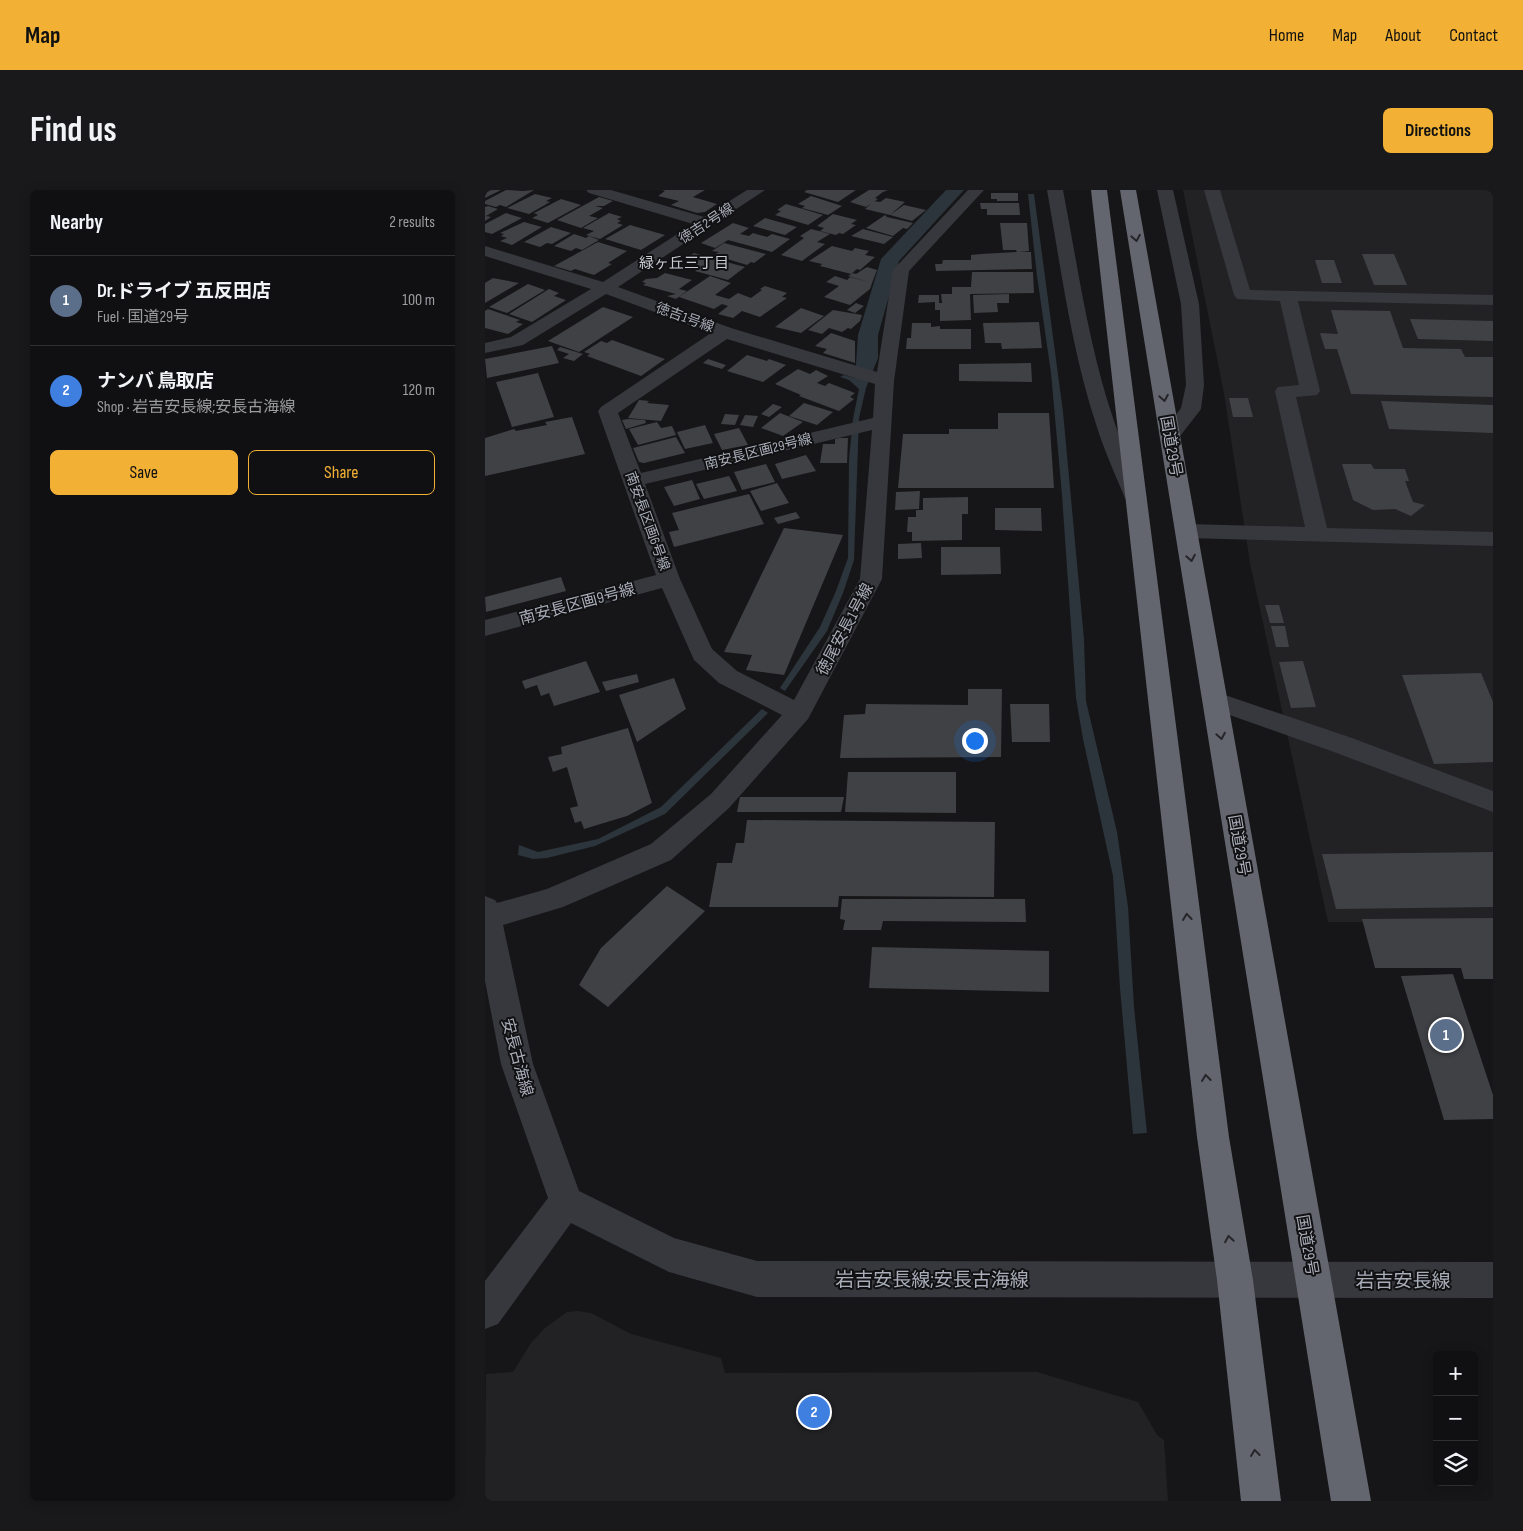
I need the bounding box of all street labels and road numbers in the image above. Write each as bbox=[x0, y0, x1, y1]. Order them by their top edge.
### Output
street label: 徳吉2号線 bbox=[676, 199, 737, 247]
street label: 徳吉1号線 bbox=[653, 299, 716, 336]
street label: 国道29号 bbox=[1156, 414, 1185, 478]
street label: 南安長区画29号線 bbox=[703, 430, 814, 473]
street label: 南安長区画6号線 bbox=[622, 469, 673, 573]
street label: 南安長区画9号線 bbox=[517, 580, 637, 629]
street label: 徳尾安長1号線 bbox=[813, 580, 878, 679]
street label: 国道29号 bbox=[1224, 813, 1253, 877]
street label: 安長古海線 bbox=[497, 1016, 536, 1098]
street label: 国道29号 bbox=[1292, 1213, 1321, 1277]
street label: 岩吉安長線;安長古海線 bbox=[835, 1269, 1029, 1292]
street label: 岩吉安長線 bbox=[1355, 1270, 1451, 1293]

